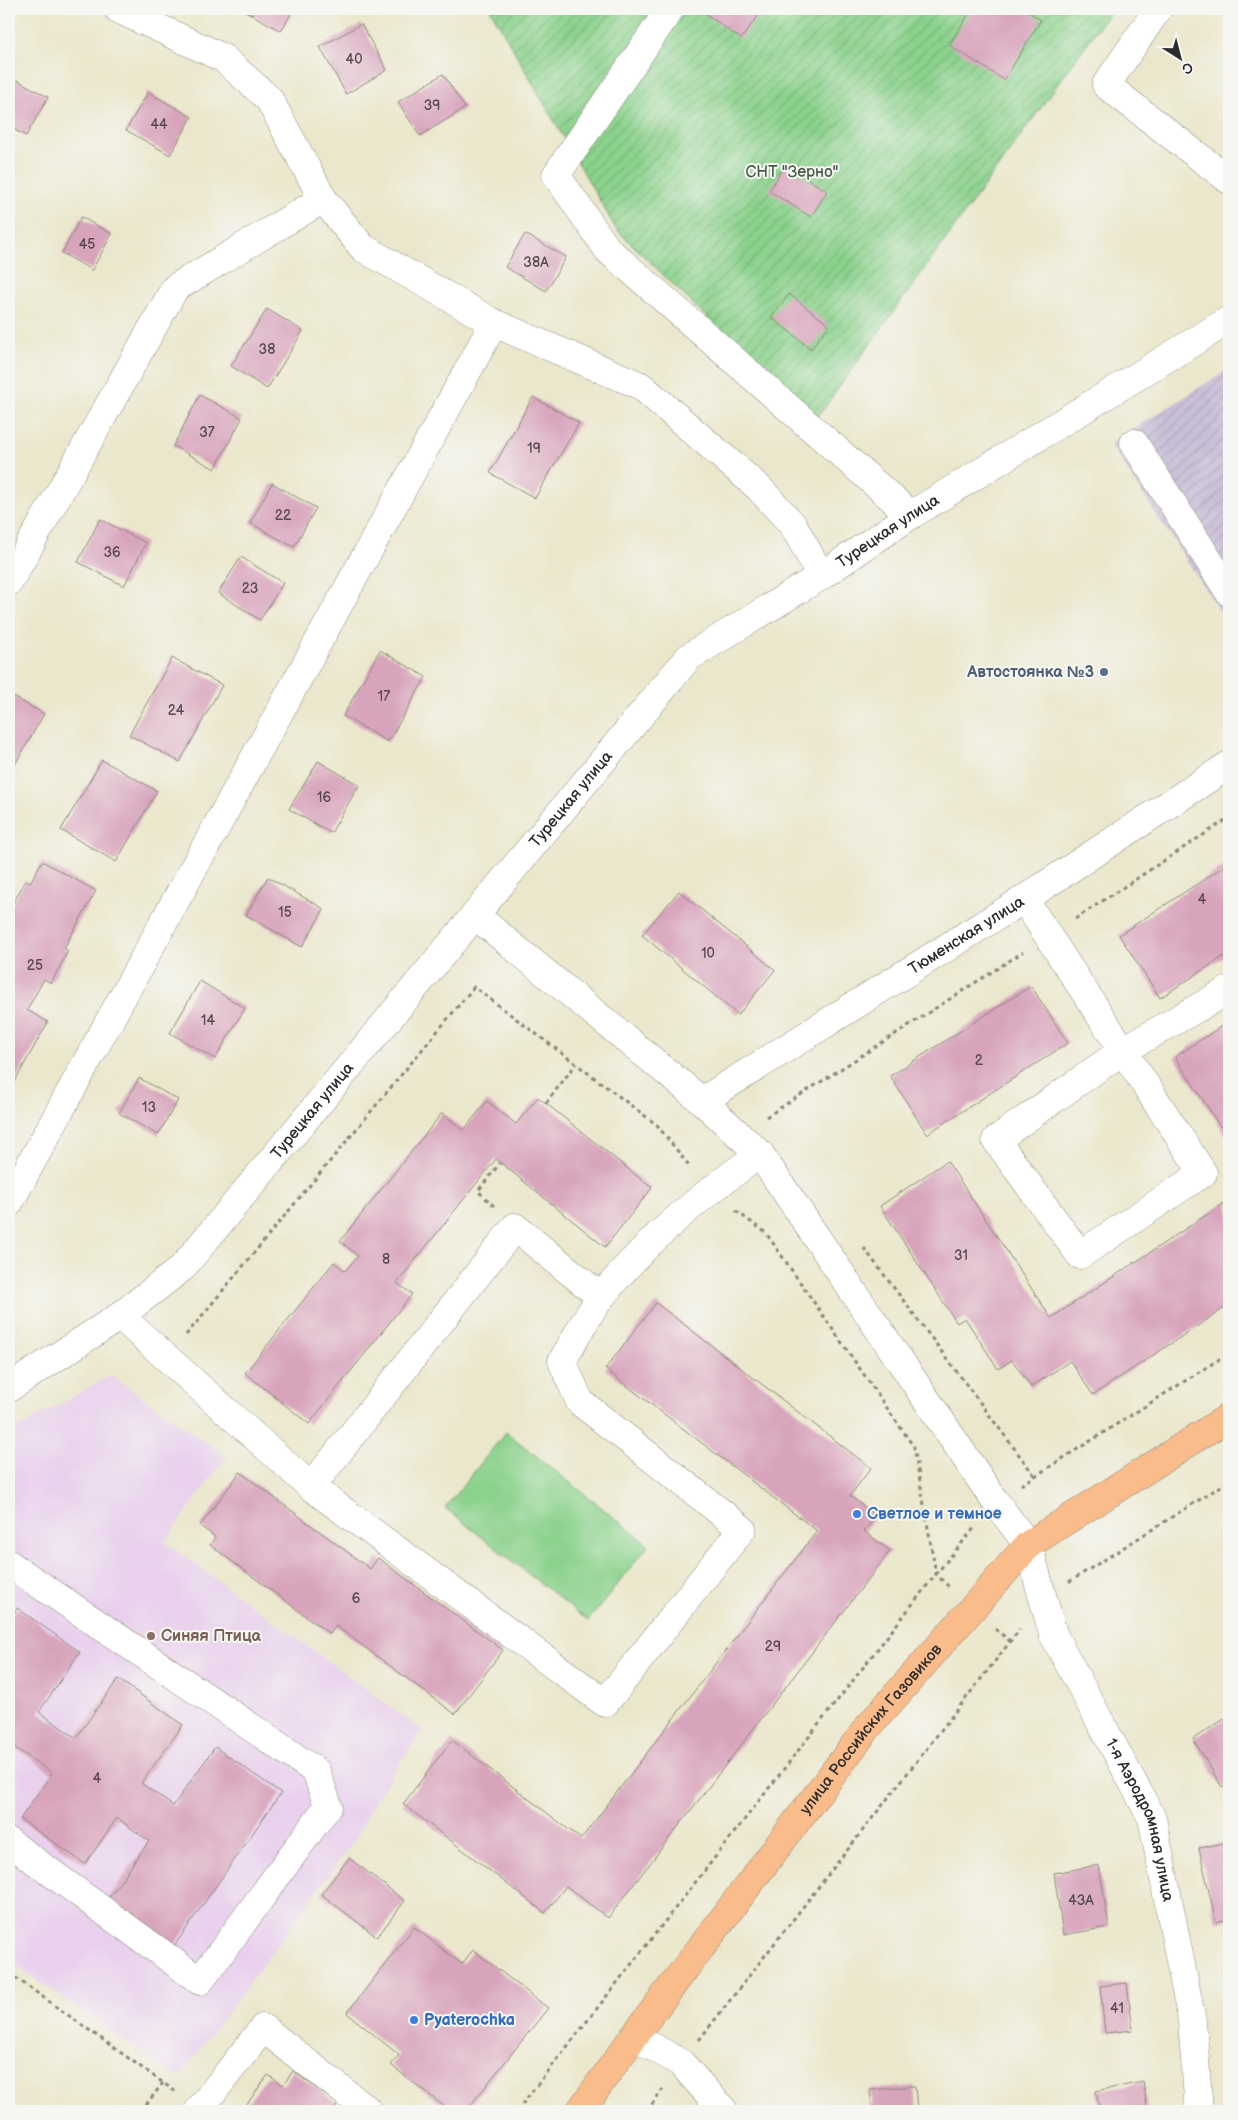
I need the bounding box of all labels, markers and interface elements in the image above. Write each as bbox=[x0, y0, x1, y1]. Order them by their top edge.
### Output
north arrow bbox=[1156, 32, 1206, 82]
house number: 40 bbox=[346, 51, 362, 68]
text: С bbox=[1178, 58, 1196, 78]
house number: 39 bbox=[424, 97, 440, 114]
house number: 44 bbox=[150, 116, 168, 133]
park label: СНТ "Зерно" bbox=[746, 163, 839, 182]
house number: 45 bbox=[79, 236, 95, 253]
house number: 38А bbox=[523, 254, 549, 271]
house number: 38 bbox=[259, 341, 275, 358]
house number: 37 bbox=[199, 424, 215, 441]
house number: 19 bbox=[527, 440, 541, 457]
street label: Турецкая улица bbox=[833, 490, 943, 572]
house number: 22 bbox=[275, 507, 292, 524]
house number: 36 bbox=[103, 544, 121, 561]
house number: 23 bbox=[242, 580, 258, 597]
place label: Автостоянка №3 bbox=[966, 663, 1094, 682]
marker: Автостоянка №3 bbox=[1098, 666, 1110, 678]
house number: 17 bbox=[378, 688, 390, 705]
house number: 24 bbox=[168, 702, 185, 719]
street label: Турецкая улица bbox=[526, 747, 617, 851]
house number: 16 bbox=[317, 789, 331, 806]
house number: 4 bbox=[1198, 891, 1207, 908]
street label: Тюменская улица bbox=[905, 892, 1028, 979]
house number: 15 bbox=[278, 904, 292, 921]
house number: 10 bbox=[701, 945, 715, 962]
house number: 25 bbox=[27, 957, 43, 974]
house number: 14 bbox=[201, 1012, 215, 1029]
house number: 2 bbox=[975, 1052, 984, 1069]
street label: Турецкая улица bbox=[267, 1058, 358, 1163]
house number: 13 bbox=[142, 1099, 156, 1116]
house number: 31 bbox=[954, 1247, 968, 1264]
house number: 8 bbox=[382, 1251, 390, 1268]
place label: Светлое и темное bbox=[867, 1505, 1002, 1524]
marker: Светлое и темное bbox=[851, 1508, 863, 1520]
house number: 6 bbox=[352, 1590, 361, 1607]
place label: Синяя Птица bbox=[161, 1627, 262, 1646]
marker: Синяя Птица bbox=[145, 1630, 157, 1642]
house number: 29 bbox=[765, 1638, 781, 1655]
street label: улица Российских Газовиков bbox=[796, 1640, 946, 1818]
street label: 1-я Аэродромная улица bbox=[1101, 1735, 1178, 1904]
house number: 4 bbox=[93, 1770, 102, 1787]
house number: 43А bbox=[1068, 1892, 1094, 1909]
house number: 41 bbox=[1110, 2000, 1124, 2017]
place label: Pyaterochka bbox=[424, 2011, 515, 2030]
marker: Pyaterochka bbox=[408, 2014, 420, 2026]

